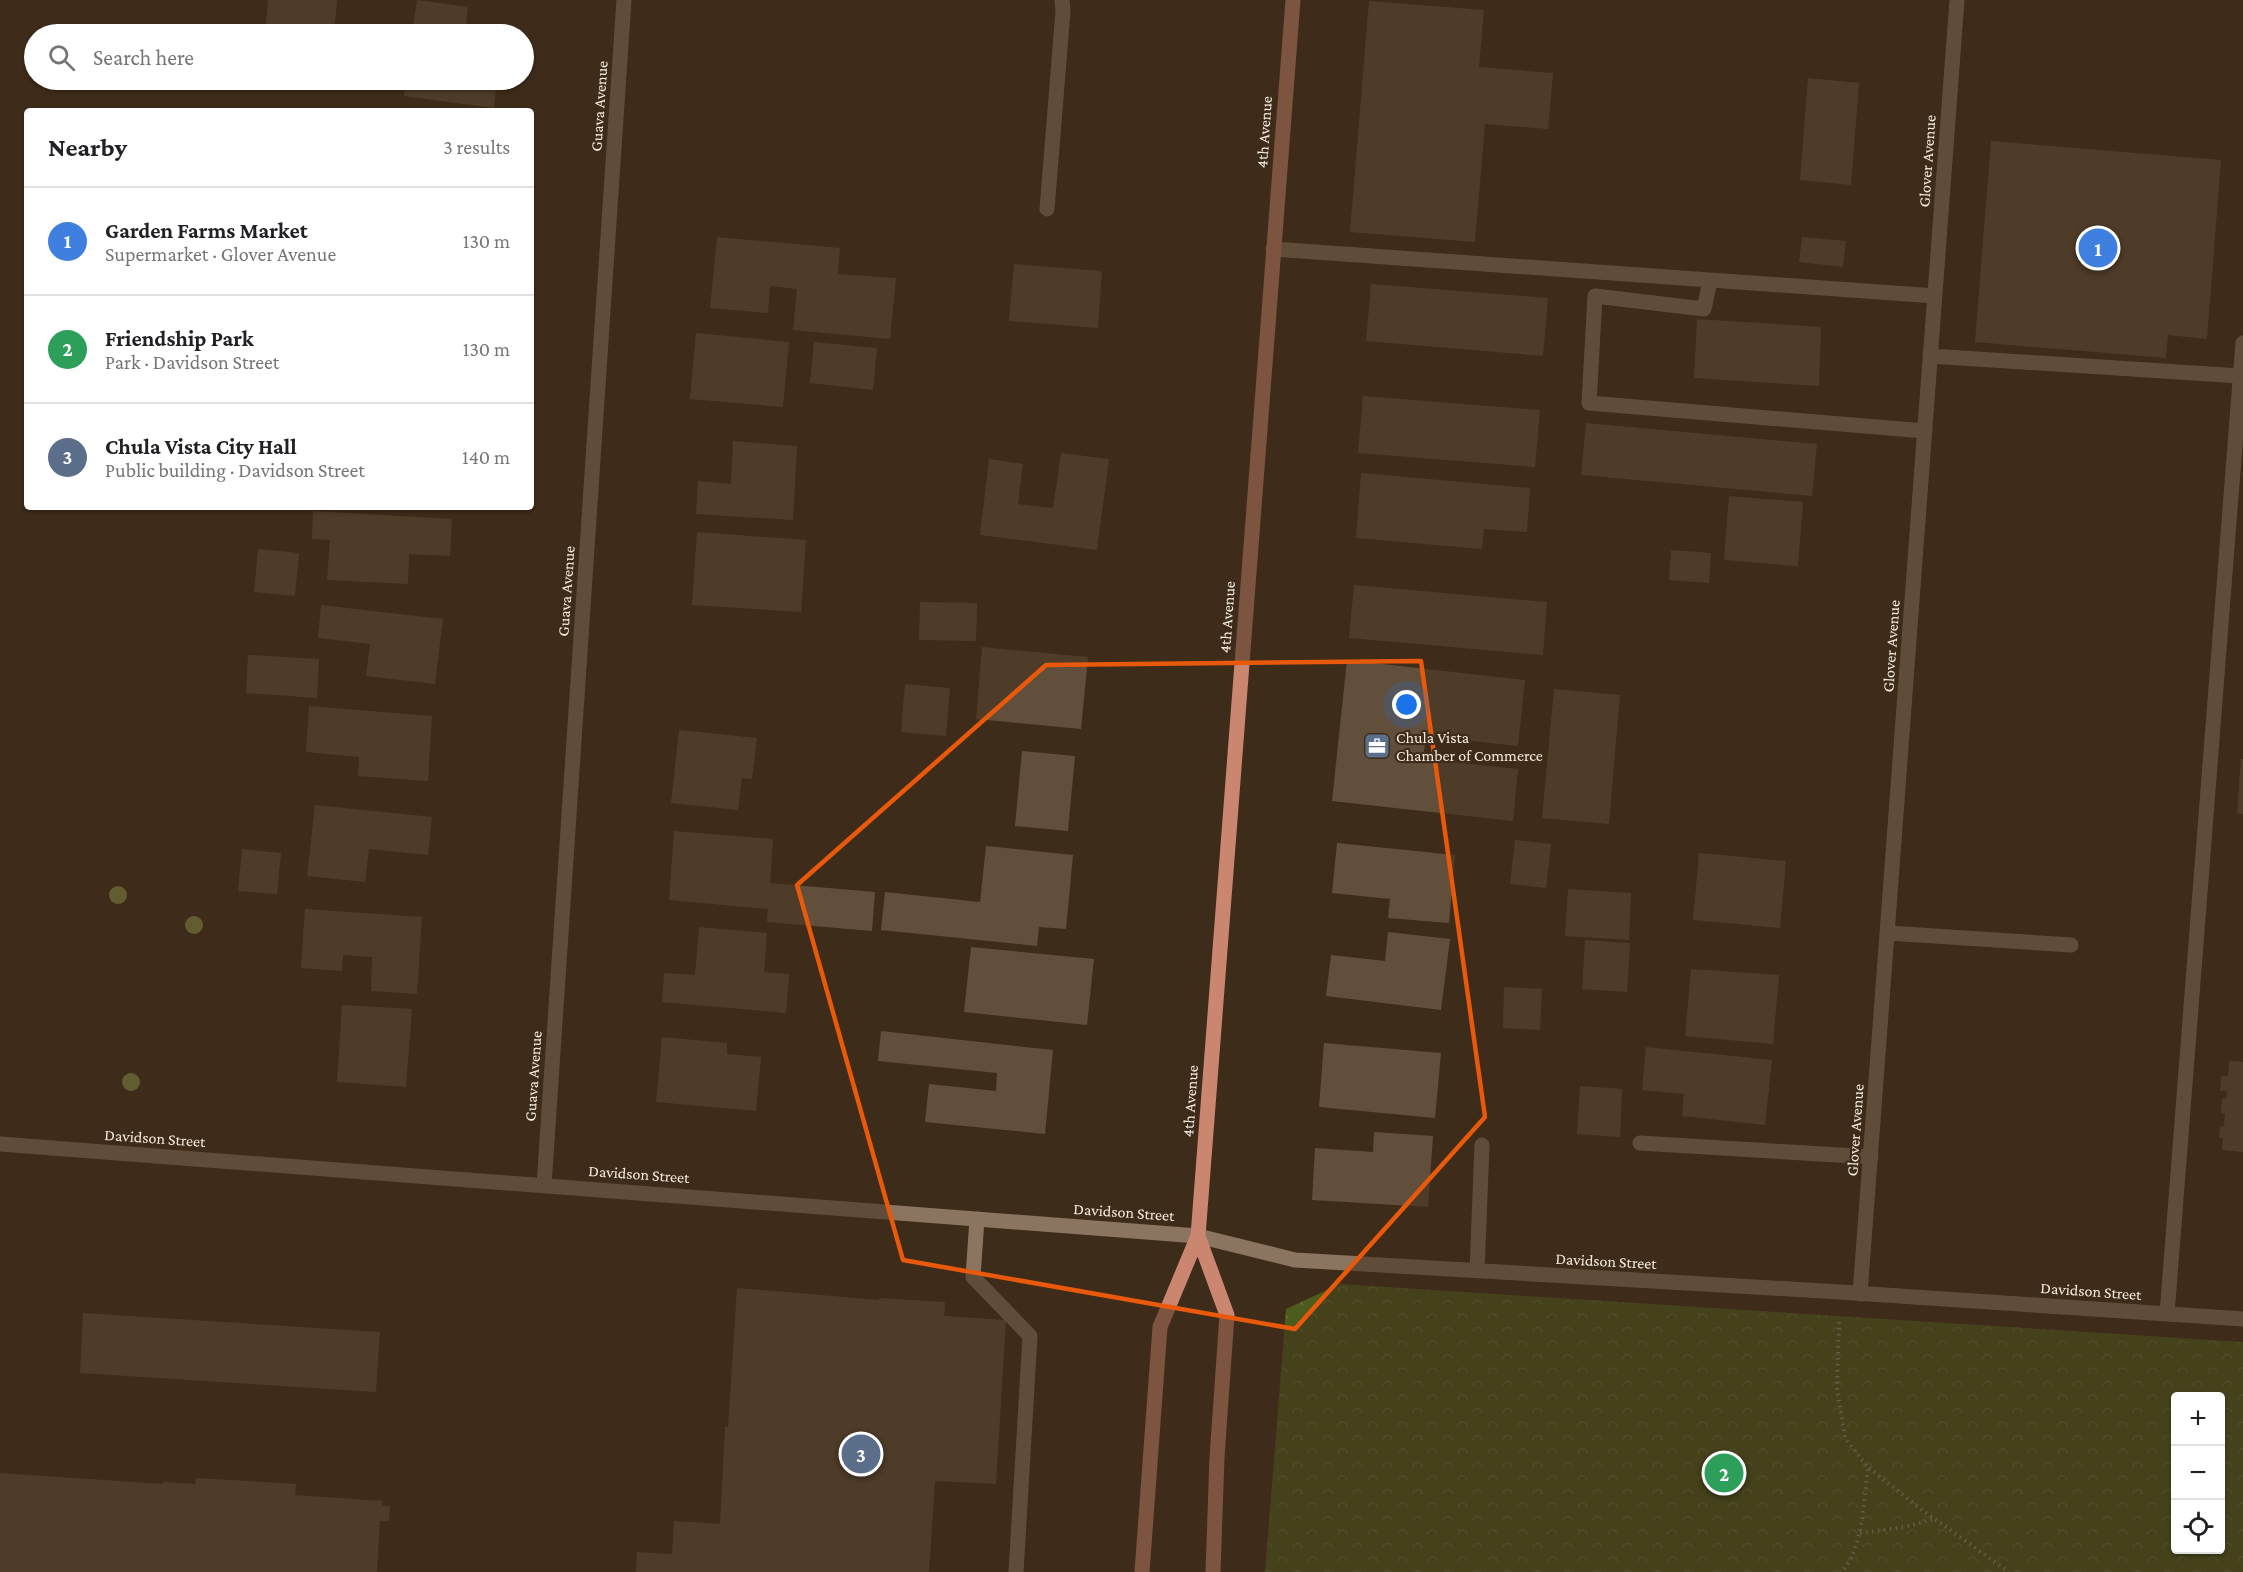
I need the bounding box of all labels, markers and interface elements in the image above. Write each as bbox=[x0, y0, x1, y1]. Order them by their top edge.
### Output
search box bbox=[24, 24, 534, 90]
icon: search bbox=[45, 41, 78, 74]
text: Search here bbox=[93, 45, 194, 70]
street label: Guava Avenue bbox=[587, 60, 611, 152]
street label: 4th Avenue bbox=[1253, 95, 1275, 169]
street label: Glover Avenue bbox=[1915, 114, 1939, 208]
text: Nearby bbox=[48, 133, 127, 162]
text: 3 results bbox=[443, 136, 510, 158]
text: Garden Farms Market bbox=[105, 218, 308, 243]
pin: 1 bbox=[2078, 226, 2118, 270]
text: 1 bbox=[64, 230, 71, 252]
text: 130 m bbox=[463, 230, 510, 252]
text: Supermarket · Glover Avenue bbox=[105, 243, 336, 265]
text: Friendship Park bbox=[105, 326, 254, 351]
text: 2 bbox=[62, 338, 73, 360]
text: 130 m bbox=[463, 338, 510, 360]
text: Park · Davidson Street bbox=[105, 351, 279, 373]
text: Chula Vista City Hall bbox=[105, 434, 297, 459]
text: 3 bbox=[63, 446, 72, 468]
text: 140 m bbox=[462, 446, 510, 468]
text: Public building · Davidson Street bbox=[105, 459, 365, 481]
street label: Guava Avenue bbox=[554, 545, 578, 637]
street label: 4th Avenue bbox=[1216, 580, 1238, 654]
street label: Glover Avenue bbox=[1879, 599, 1903, 693]
your location bbox=[1392, 690, 1421, 719]
place label: Chula Vista Chamber of Commerce bbox=[1396, 729, 1543, 764]
office icon: Chula Vista Chamber of Commerce bbox=[1362, 731, 1392, 761]
street label: Guava Avenue bbox=[521, 1030, 545, 1122]
street label: 4th Avenue bbox=[1179, 1064, 1201, 1138]
street label: Glover Avenue bbox=[1843, 1083, 1867, 1177]
street label: Davidson Street bbox=[104, 1126, 207, 1150]
street label: Davidson Street bbox=[588, 1162, 691, 1186]
street label: Davidson Street bbox=[1073, 1200, 1176, 1224]
street label: Davidson Street bbox=[1555, 1250, 1658, 1272]
street label: Davidson Street bbox=[2040, 1279, 2143, 1303]
map controls bbox=[2171, 1392, 2225, 1554]
button: + bbox=[2171, 1392, 2225, 1446]
pin: 3 bbox=[842, 1432, 880, 1476]
button: − bbox=[2171, 1446, 2225, 1500]
pin: 2 bbox=[1704, 1450, 1744, 1496]
button: locate bbox=[2171, 1500, 2225, 1554]

